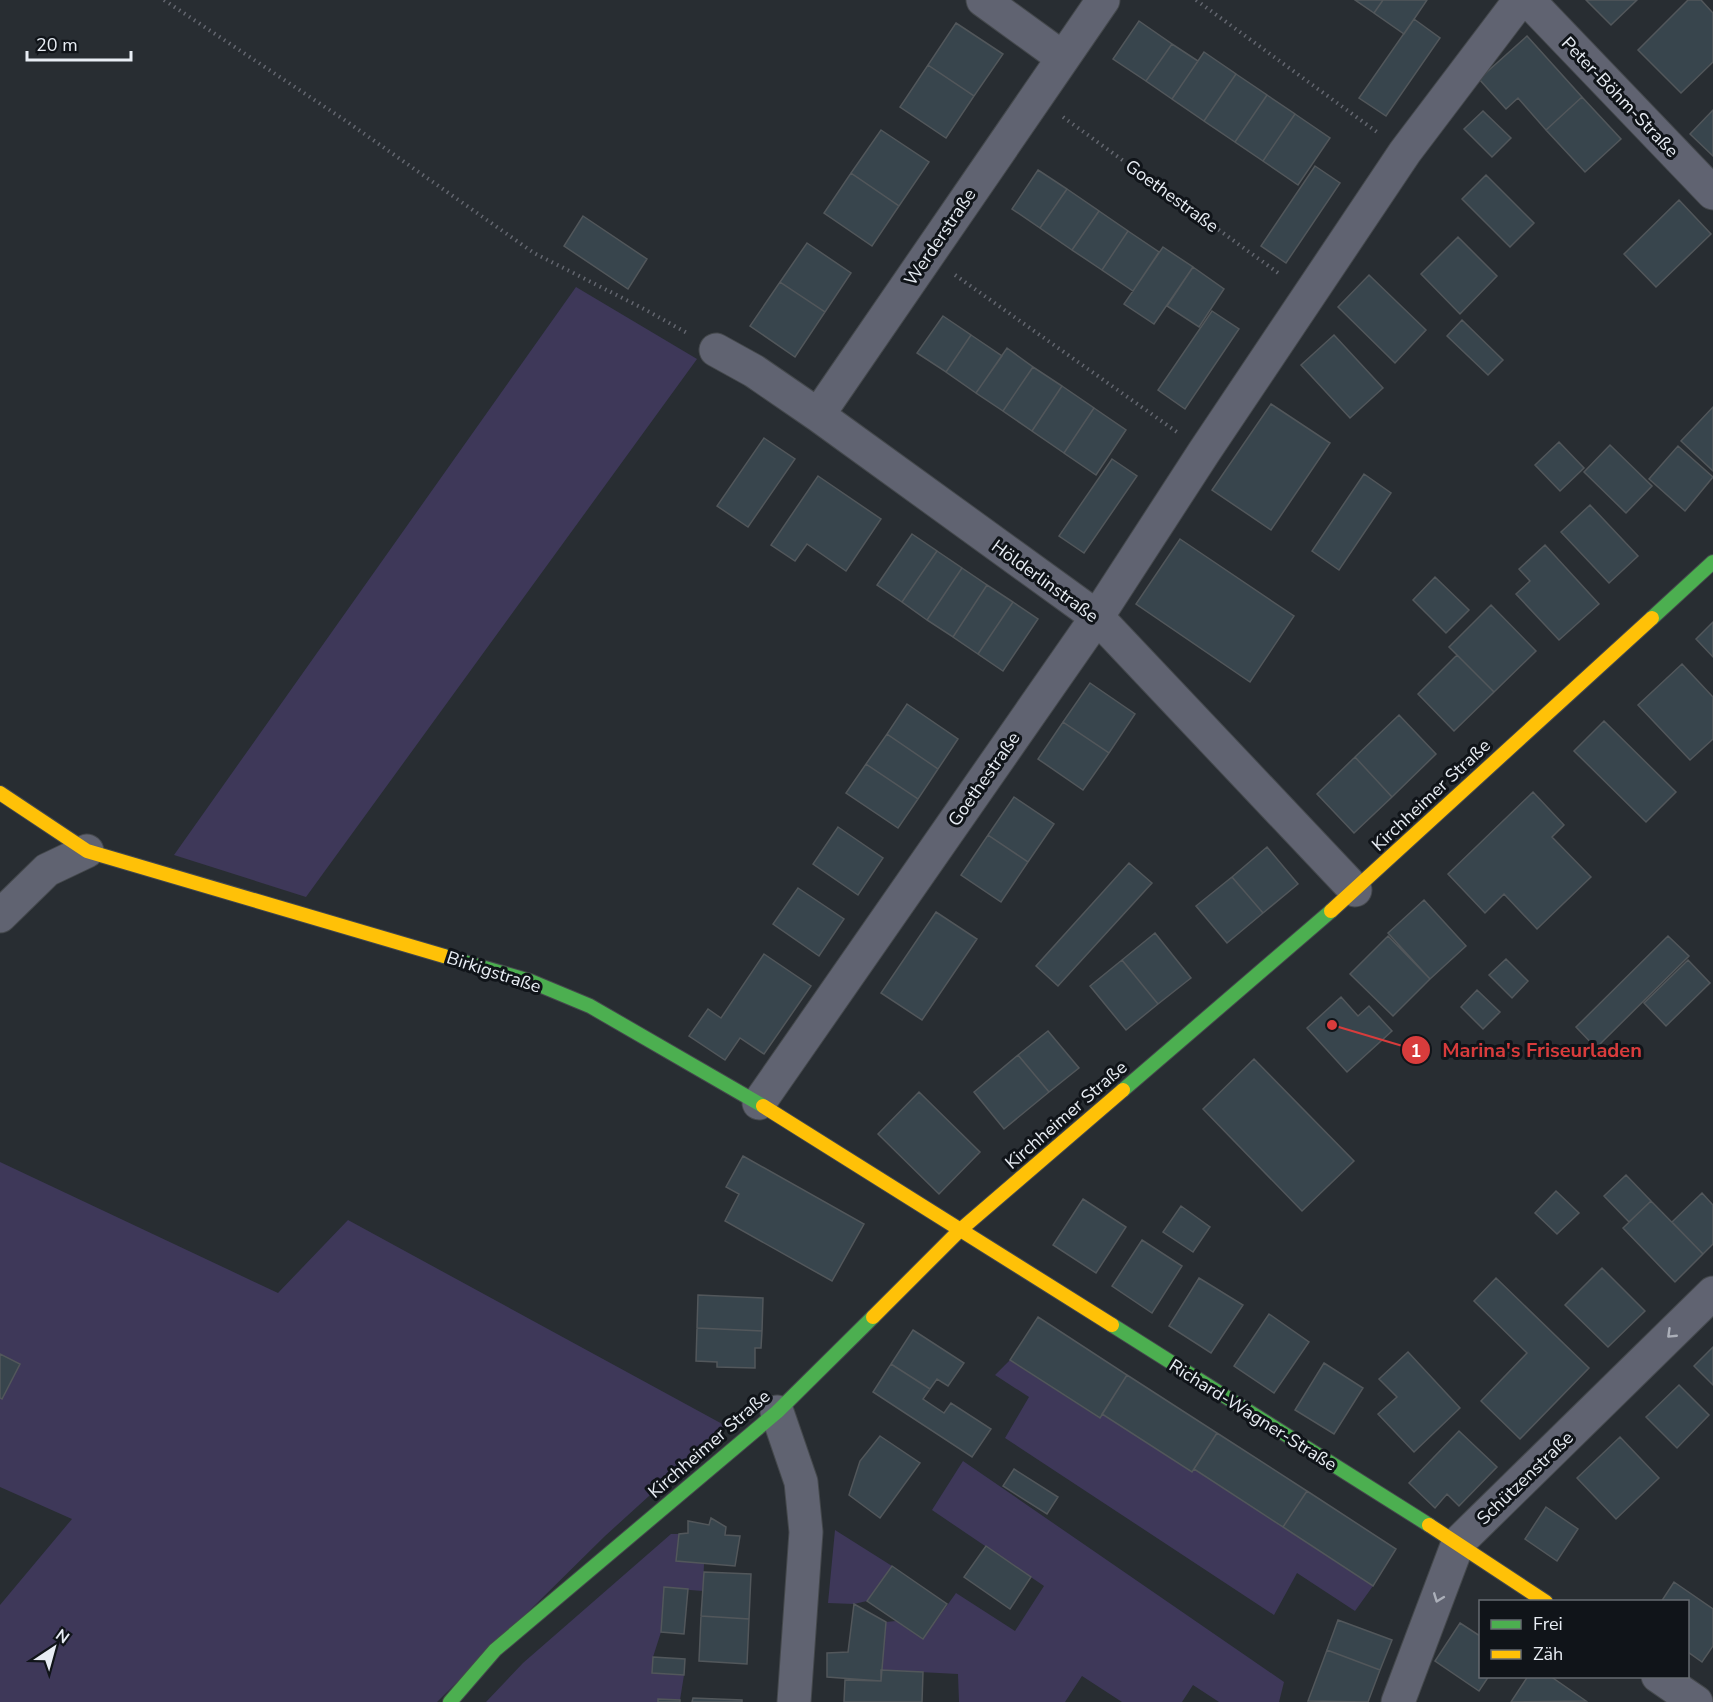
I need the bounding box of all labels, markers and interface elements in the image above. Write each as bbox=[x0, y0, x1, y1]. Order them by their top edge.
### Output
scale bar bbox=[27, 24, 130, 62]
street label: Peter-Böhm-Straße bbox=[1556, 31, 1684, 163]
text: 20 m bbox=[36, 33, 78, 57]
street label: Goethestraße bbox=[1120, 154, 1224, 238]
street label: Werderstraße bbox=[899, 184, 981, 290]
street label: Hölderlinstraße bbox=[987, 534, 1103, 628]
street label: Goethestraße bbox=[943, 727, 1025, 831]
street label: Kirchheimer Straße bbox=[1366, 734, 1496, 856]
street label: Birkigstraße bbox=[444, 945, 544, 999]
callout: Marina's Friseurladen bbox=[1401, 1031, 1654, 1069]
text: Marina's Friseurladen bbox=[1442, 1037, 1642, 1064]
text: 1 bbox=[1411, 1039, 1421, 1063]
street label: Kirchheimer Straße bbox=[1000, 1055, 1132, 1175]
one-way arrow bbox=[1668, 1327, 1679, 1338]
street label: Richard-Wagner-Straße bbox=[1164, 1353, 1342, 1477]
street label: Kirchheimer Straße bbox=[643, 1384, 775, 1504]
street label: Schützenstraße bbox=[1472, 1426, 1578, 1530]
one-way arrow bbox=[1432, 1592, 1445, 1603]
legend bbox=[1479, 1600, 1689, 1678]
text: Frei bbox=[1533, 1612, 1563, 1636]
north arrow bbox=[24, 1618, 84, 1678]
text: N bbox=[51, 1624, 74, 1649]
text: Zäh bbox=[1533, 1642, 1563, 1666]

